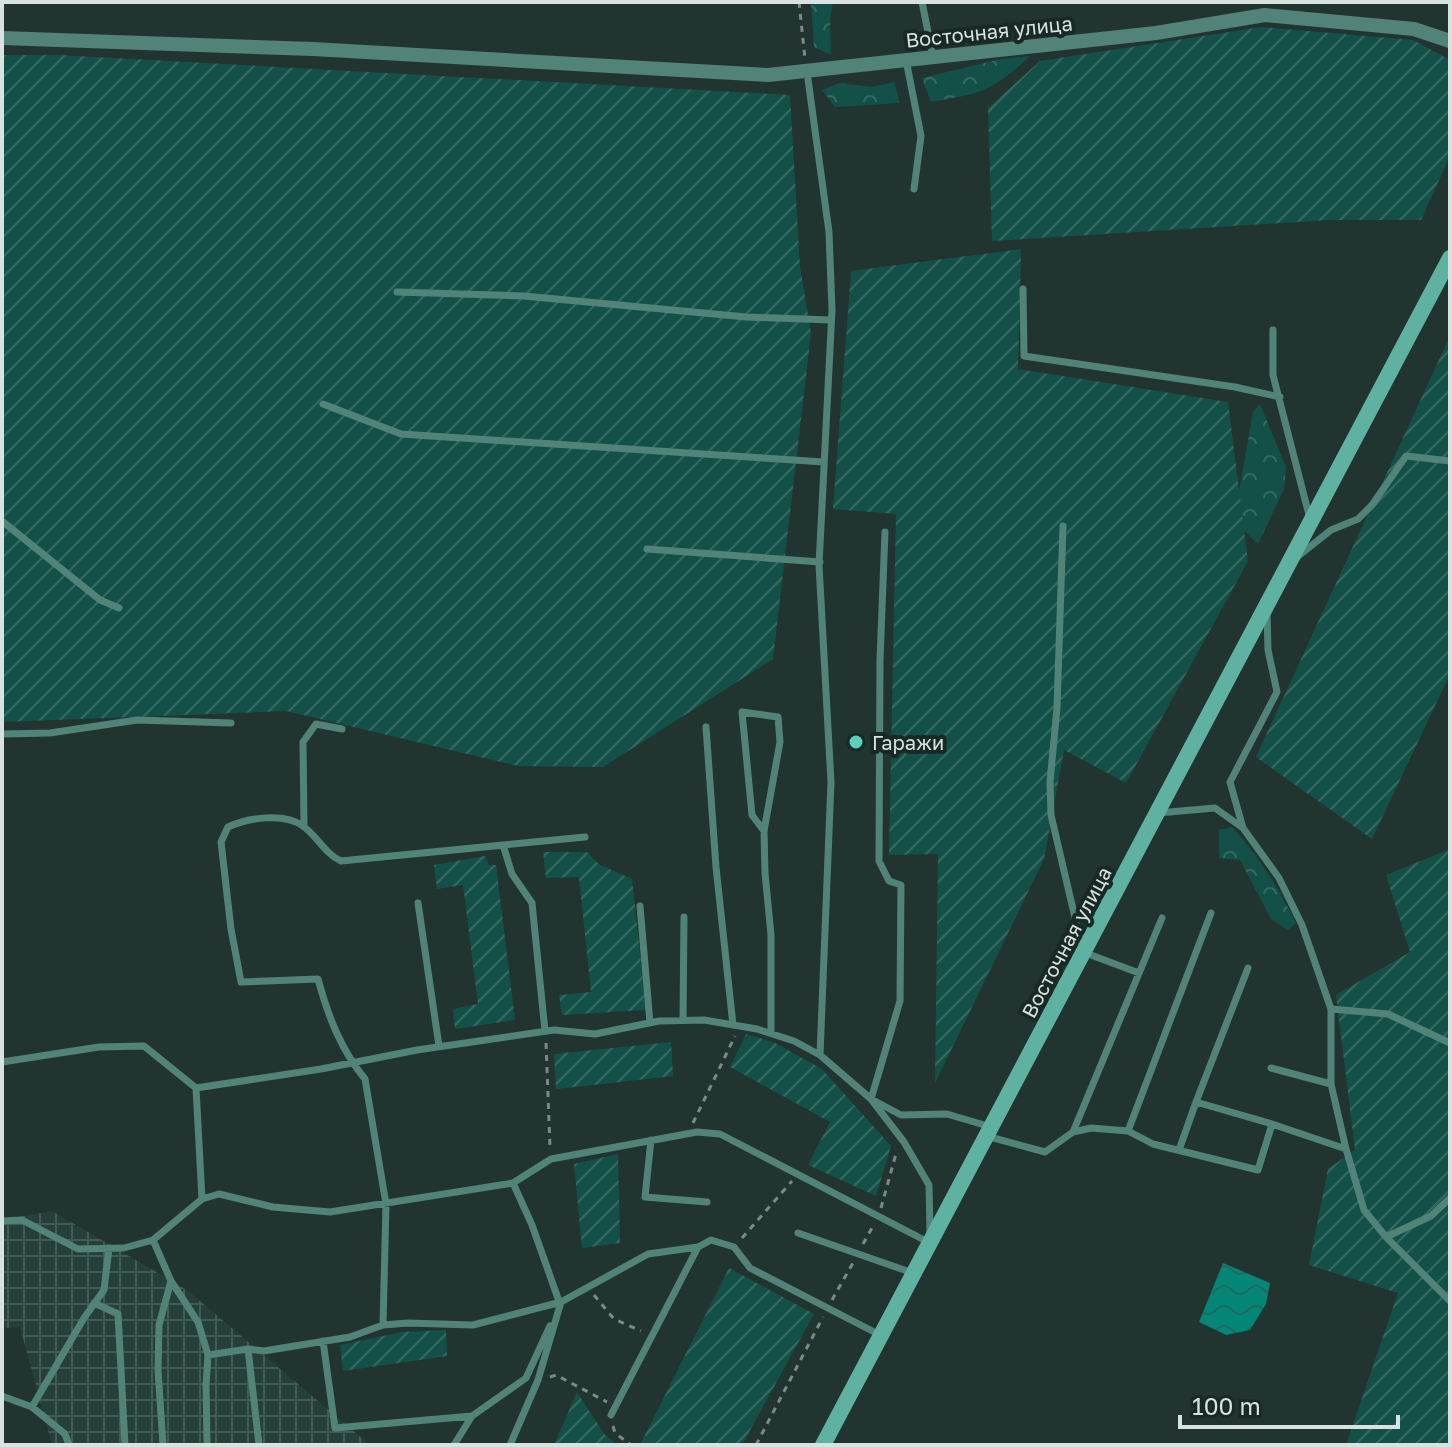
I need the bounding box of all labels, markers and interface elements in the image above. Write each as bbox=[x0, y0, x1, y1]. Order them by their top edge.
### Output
street label: Восточная улица bbox=[904, 10, 1074, 52]
place label: Гаражи bbox=[872, 730, 944, 754]
marker: Гаражи bbox=[847, 733, 865, 751]
street label: Восточная улица bbox=[1016, 862, 1116, 1022]
scale bar bbox=[1180, 1379, 1398, 1429]
text: 100 m bbox=[1192, 1391, 1261, 1420]

